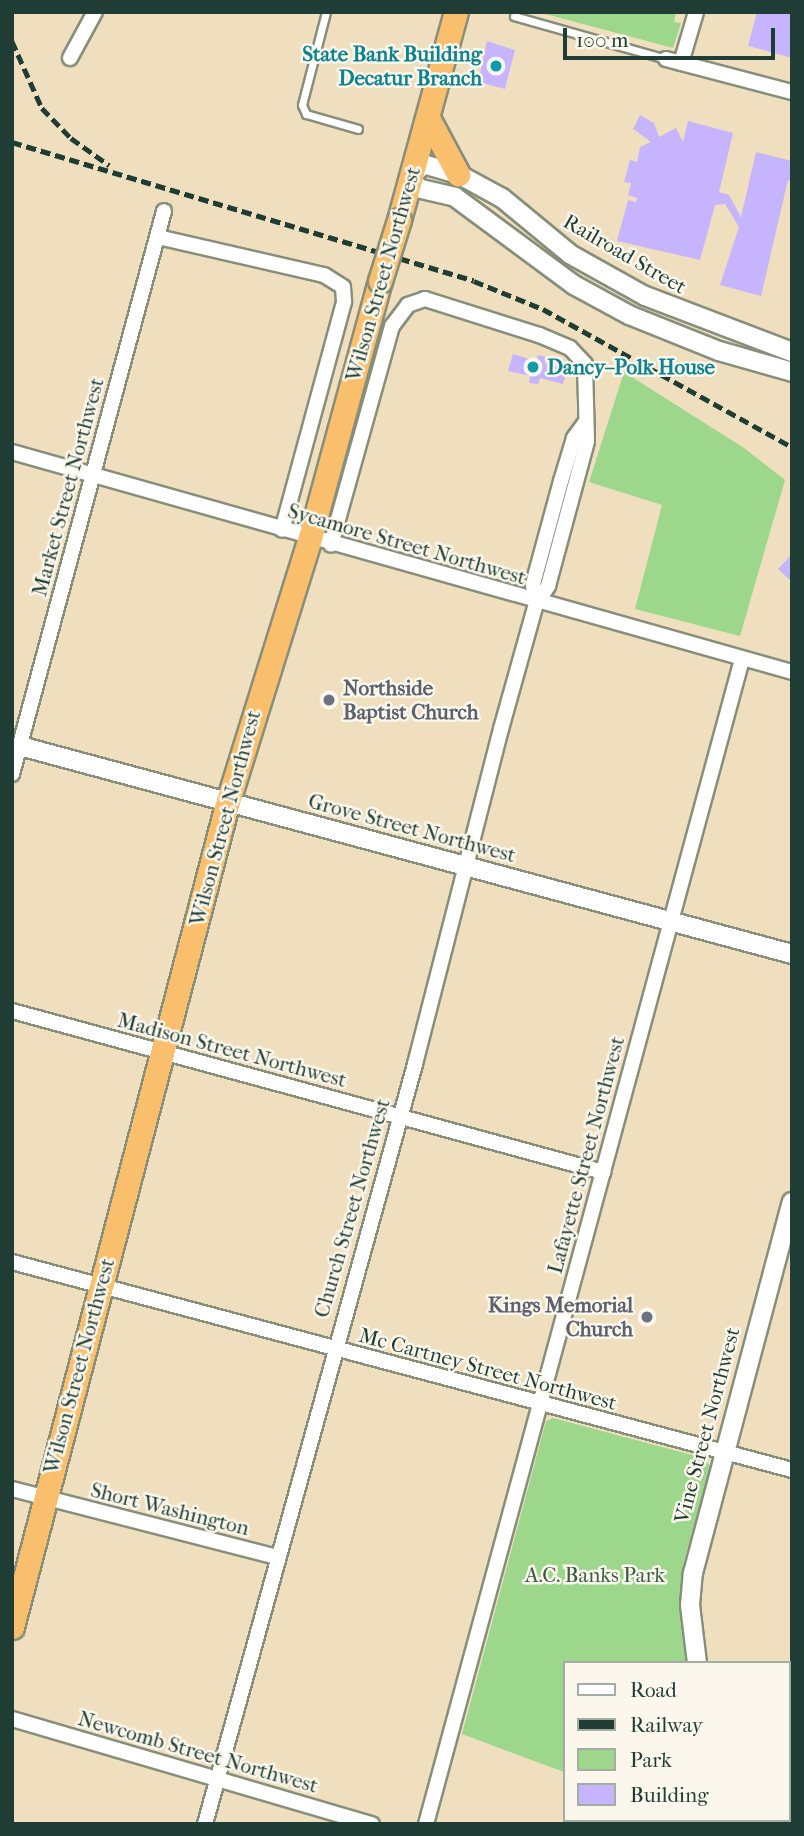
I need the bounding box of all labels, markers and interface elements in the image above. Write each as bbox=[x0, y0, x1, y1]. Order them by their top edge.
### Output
scale bar bbox=[566, 14, 778, 58]
text: 100 m bbox=[576, 28, 629, 52]
place label: State Bank Building Decatur Branch bbox=[302, 41, 482, 91]
marker: State Bank Building Decatur Branch bbox=[488, 58, 504, 74]
street label: Wilson Street Northwest bbox=[340, 164, 426, 384]
street label: Railroad Street bbox=[559, 209, 691, 299]
place label: Dancy–Polk House bbox=[547, 354, 715, 380]
marker: Dancy–Polk House bbox=[525, 359, 541, 375]
street label: Market Street Northwest bbox=[27, 375, 109, 599]
street label: Sycamore Street Northwest bbox=[285, 498, 529, 590]
place label: Northside Baptist Church bbox=[343, 675, 479, 725]
marker: Northside Baptist Church bbox=[321, 692, 337, 708]
street label: Wilson Street Northwest bbox=[184, 707, 266, 929]
street label: Grove Street Northwest bbox=[306, 788, 518, 868]
street label: Madison Street Northwest bbox=[115, 1007, 349, 1093]
street label: Lafayette Street Northwest bbox=[542, 1034, 630, 1276]
street label: Church Street Northwest bbox=[309, 1096, 395, 1320]
street label: Wilson Street Northwest bbox=[38, 1255, 120, 1477]
place label: Kings Memorial Church bbox=[488, 1292, 633, 1342]
marker: Kings Memorial Church bbox=[639, 1309, 655, 1325]
street label: Mc Cartney Street Northwest bbox=[356, 1322, 620, 1416]
street label: Vine Street Northwest bbox=[669, 1324, 745, 1526]
street label: Short Washington bbox=[88, 1477, 252, 1541]
park label: A.C. Banks Park bbox=[525, 1562, 665, 1588]
legend bbox=[562, 1661, 790, 1822]
text: Road bbox=[630, 1678, 677, 1702]
street label: Newcomb Street Northwest bbox=[75, 1706, 321, 1798]
text: Railway bbox=[630, 1713, 703, 1737]
text: Park bbox=[630, 1748, 672, 1772]
text: Building bbox=[630, 1783, 708, 1807]

